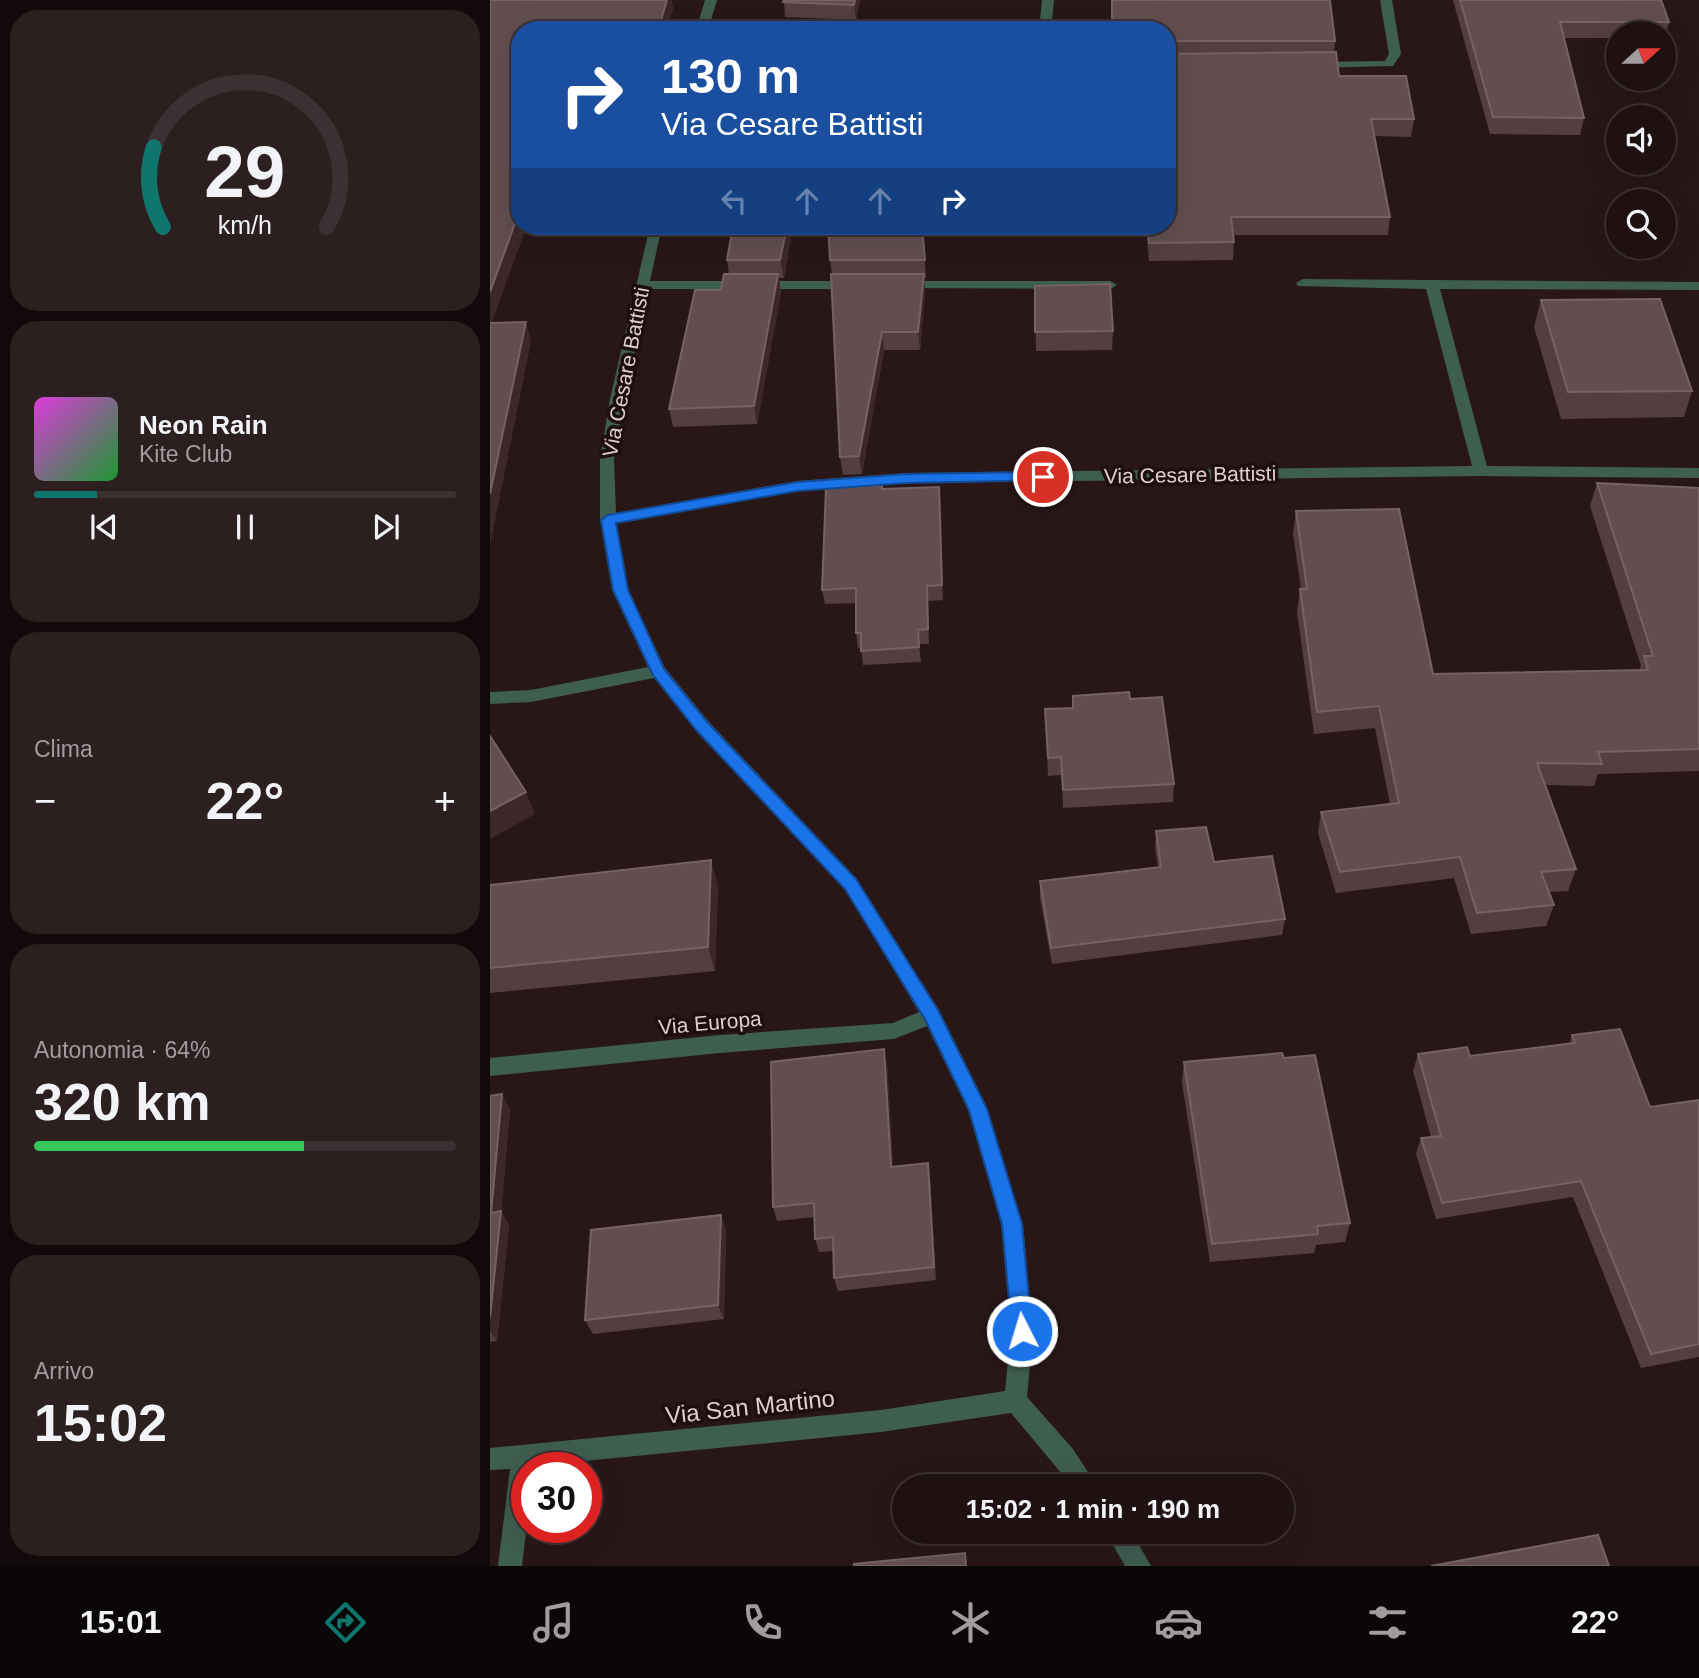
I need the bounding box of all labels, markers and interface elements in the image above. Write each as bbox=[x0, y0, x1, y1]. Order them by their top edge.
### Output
north arrow bbox=[1606, 21, 1676, 91]
map controls bbox=[1606, 21, 1676, 259]
icon: right bbox=[546, 49, 637, 140]
text: 130 m bbox=[661, 49, 800, 103]
button: sound bbox=[1606, 105, 1676, 175]
text: Via Cesare Battisti bbox=[661, 106, 924, 142]
text: 29 bbox=[205, 131, 285, 212]
icon: left bbox=[715, 182, 753, 220]
icon: ahead bbox=[788, 182, 826, 220]
icon: ahead bbox=[861, 182, 899, 220]
icon: right bbox=[934, 182, 972, 220]
button: search bbox=[1606, 189, 1676, 259]
text: km/h bbox=[218, 210, 272, 238]
street label: Via Cesare Battisti bbox=[598, 285, 653, 459]
text: Neon Rain bbox=[139, 410, 268, 440]
text: Kite Club bbox=[139, 441, 232, 467]
pin bbox=[1013, 447, 1073, 507]
icon: arrive bbox=[1024, 458, 1062, 496]
street label: Via Cesare Battisti bbox=[1104, 461, 1276, 488]
icon: previous bbox=[85, 508, 123, 546]
icon: pause bbox=[226, 508, 264, 546]
icon: next bbox=[367, 508, 405, 546]
text: Clima bbox=[34, 736, 93, 762]
text: 22° bbox=[206, 772, 284, 830]
text: − bbox=[34, 780, 56, 822]
text: + bbox=[434, 780, 456, 822]
street label: Via Europa bbox=[657, 1007, 763, 1038]
text: Autonomia · 64% bbox=[34, 1037, 210, 1063]
text: 320 km bbox=[34, 1073, 210, 1131]
position arrow bbox=[985, 1294, 1059, 1368]
text: Arrivo bbox=[34, 1358, 94, 1384]
street label: Via San Martino bbox=[664, 1384, 836, 1429]
text: 15:02 bbox=[34, 1394, 167, 1452]
speed limit sign: 30 bbox=[511, 1452, 602, 1543]
text: 15:02 · 1 min · 190 m bbox=[966, 1494, 1220, 1524]
icon: directions bbox=[321, 1598, 370, 1647]
icon: music bbox=[529, 1598, 578, 1647]
icon: phone bbox=[738, 1598, 787, 1647]
icon: climate bbox=[946, 1598, 995, 1647]
icon: car bbox=[1154, 1598, 1203, 1647]
icon: filters bbox=[1363, 1598, 1412, 1647]
text: 15:01 bbox=[80, 1604, 162, 1640]
text: 22° bbox=[1571, 1604, 1619, 1640]

